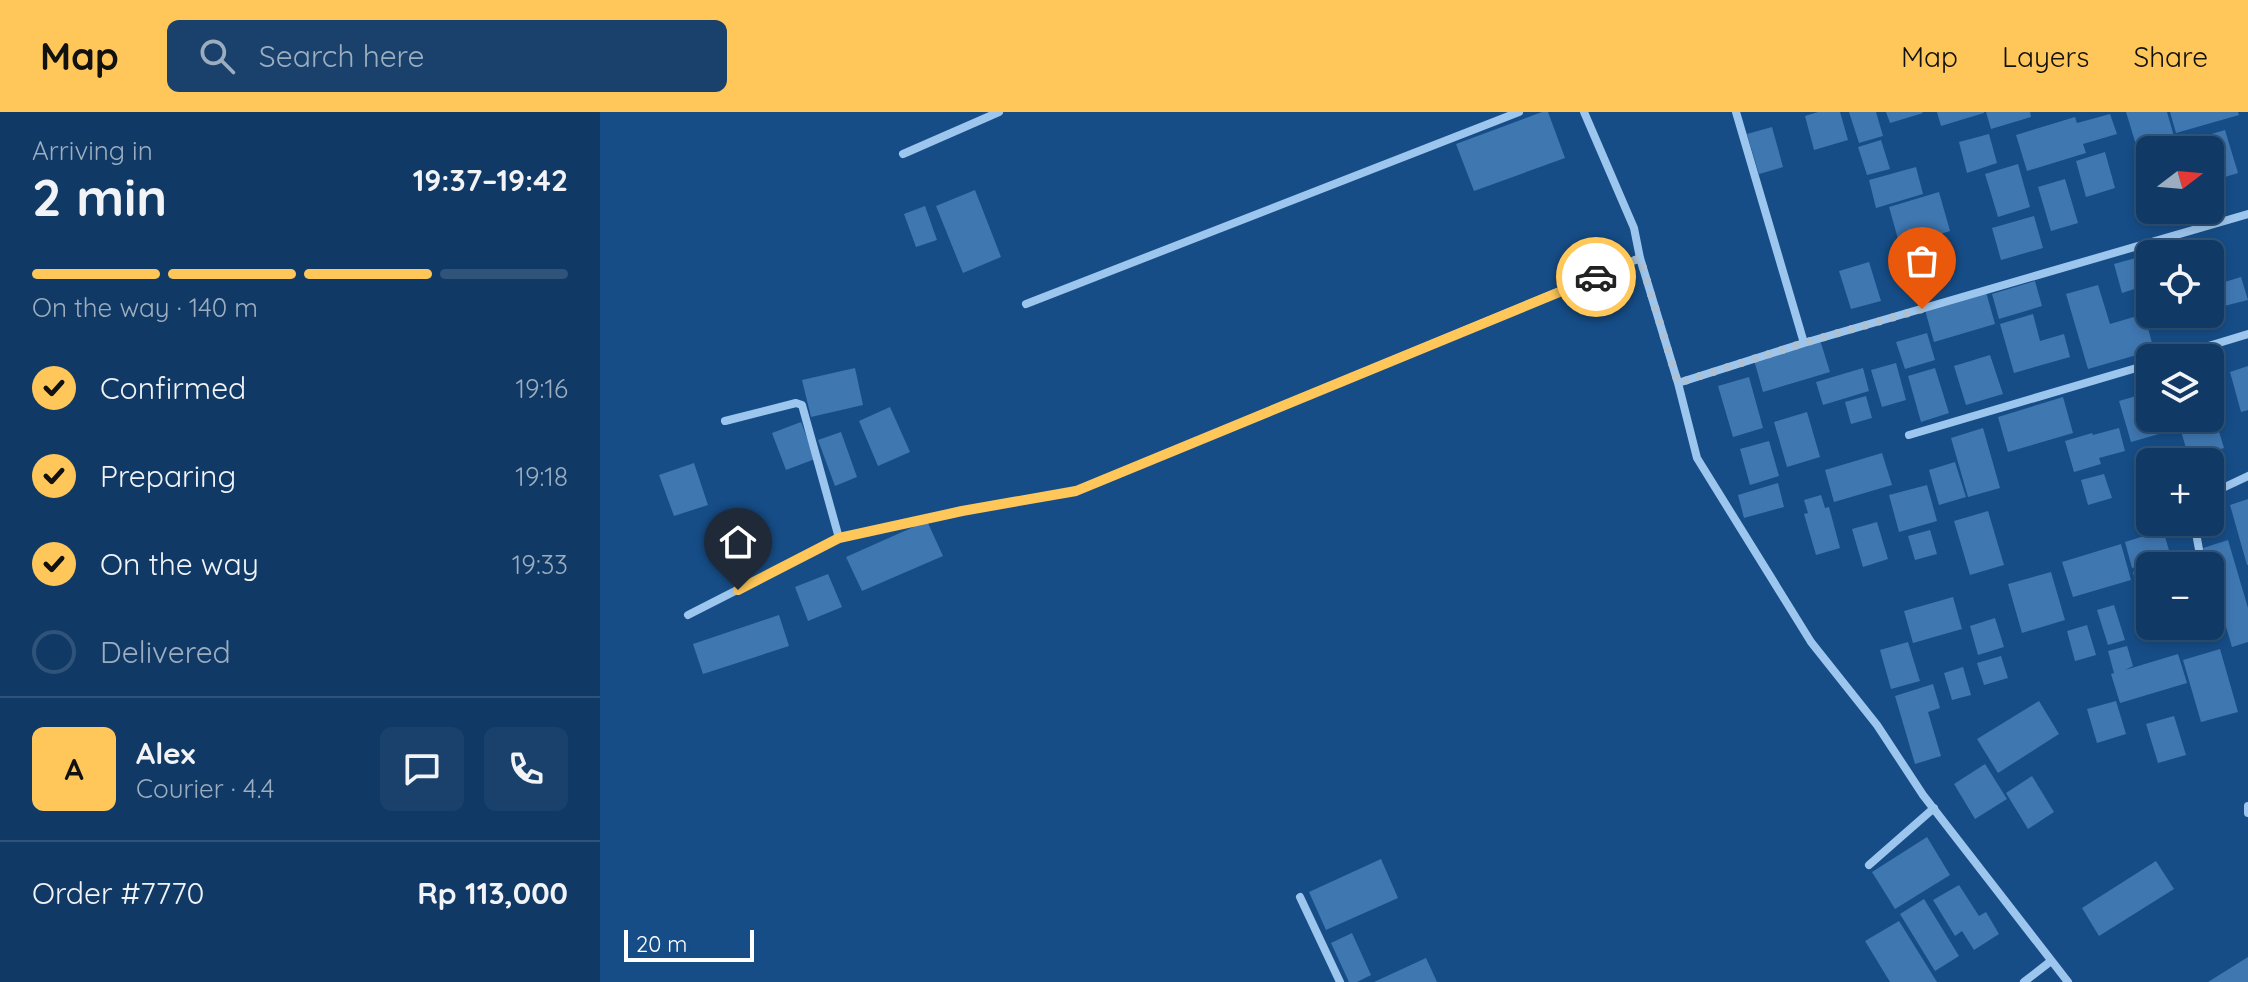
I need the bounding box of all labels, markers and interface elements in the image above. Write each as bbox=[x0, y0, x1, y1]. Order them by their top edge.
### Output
search box bbox=[167, 20, 727, 92]
text: Map bbox=[40, 32, 119, 80]
icon: search bbox=[195, 34, 239, 78]
text: Search here bbox=[259, 37, 424, 75]
text: Map bbox=[1901, 39, 1958, 74]
text: Layers bbox=[2002, 39, 2089, 74]
text: Share bbox=[2133, 39, 2208, 74]
text: Arriving in bbox=[32, 134, 153, 167]
north arrow bbox=[2136, 136, 2224, 224]
map controls bbox=[2136, 136, 2224, 640]
text: 19:37–19:42 bbox=[413, 161, 568, 199]
text: 2 min bbox=[32, 164, 167, 229]
pin bbox=[1888, 227, 1956, 309]
courier bbox=[1556, 237, 1636, 317]
icon: bag bbox=[1900, 239, 1944, 283]
button: locate bbox=[2136, 240, 2224, 328]
icon: car bbox=[1574, 255, 1618, 299]
text: On the way · 140 m bbox=[32, 291, 258, 324]
button: layers bbox=[2136, 344, 2224, 432]
icon: check bbox=[32, 366, 76, 410]
text: Confirmed bbox=[100, 369, 246, 407]
text: 19:16 bbox=[515, 372, 568, 405]
button: + bbox=[2136, 448, 2224, 536]
icon: check bbox=[32, 454, 76, 498]
text: Preparing bbox=[100, 457, 236, 495]
text: 19:18 bbox=[515, 460, 568, 493]
pin bbox=[704, 508, 772, 590]
icon: home bbox=[716, 520, 760, 564]
icon: check bbox=[32, 542, 76, 586]
text: On the way bbox=[100, 545, 259, 583]
text: 19:33 bbox=[512, 548, 568, 581]
button: − bbox=[2136, 552, 2224, 640]
text: Delivered bbox=[100, 633, 231, 671]
button: chat bbox=[380, 727, 464, 811]
button: phone bbox=[484, 727, 568, 811]
text: Alex bbox=[136, 734, 195, 772]
text: A bbox=[64, 750, 84, 788]
text: Courier · 4.4 bbox=[136, 772, 274, 805]
text: Order #7770 bbox=[32, 874, 204, 912]
text: Rp 113,000 bbox=[417, 874, 568, 912]
scale bar bbox=[624, 926, 754, 962]
text: 20 m bbox=[636, 930, 687, 958]

